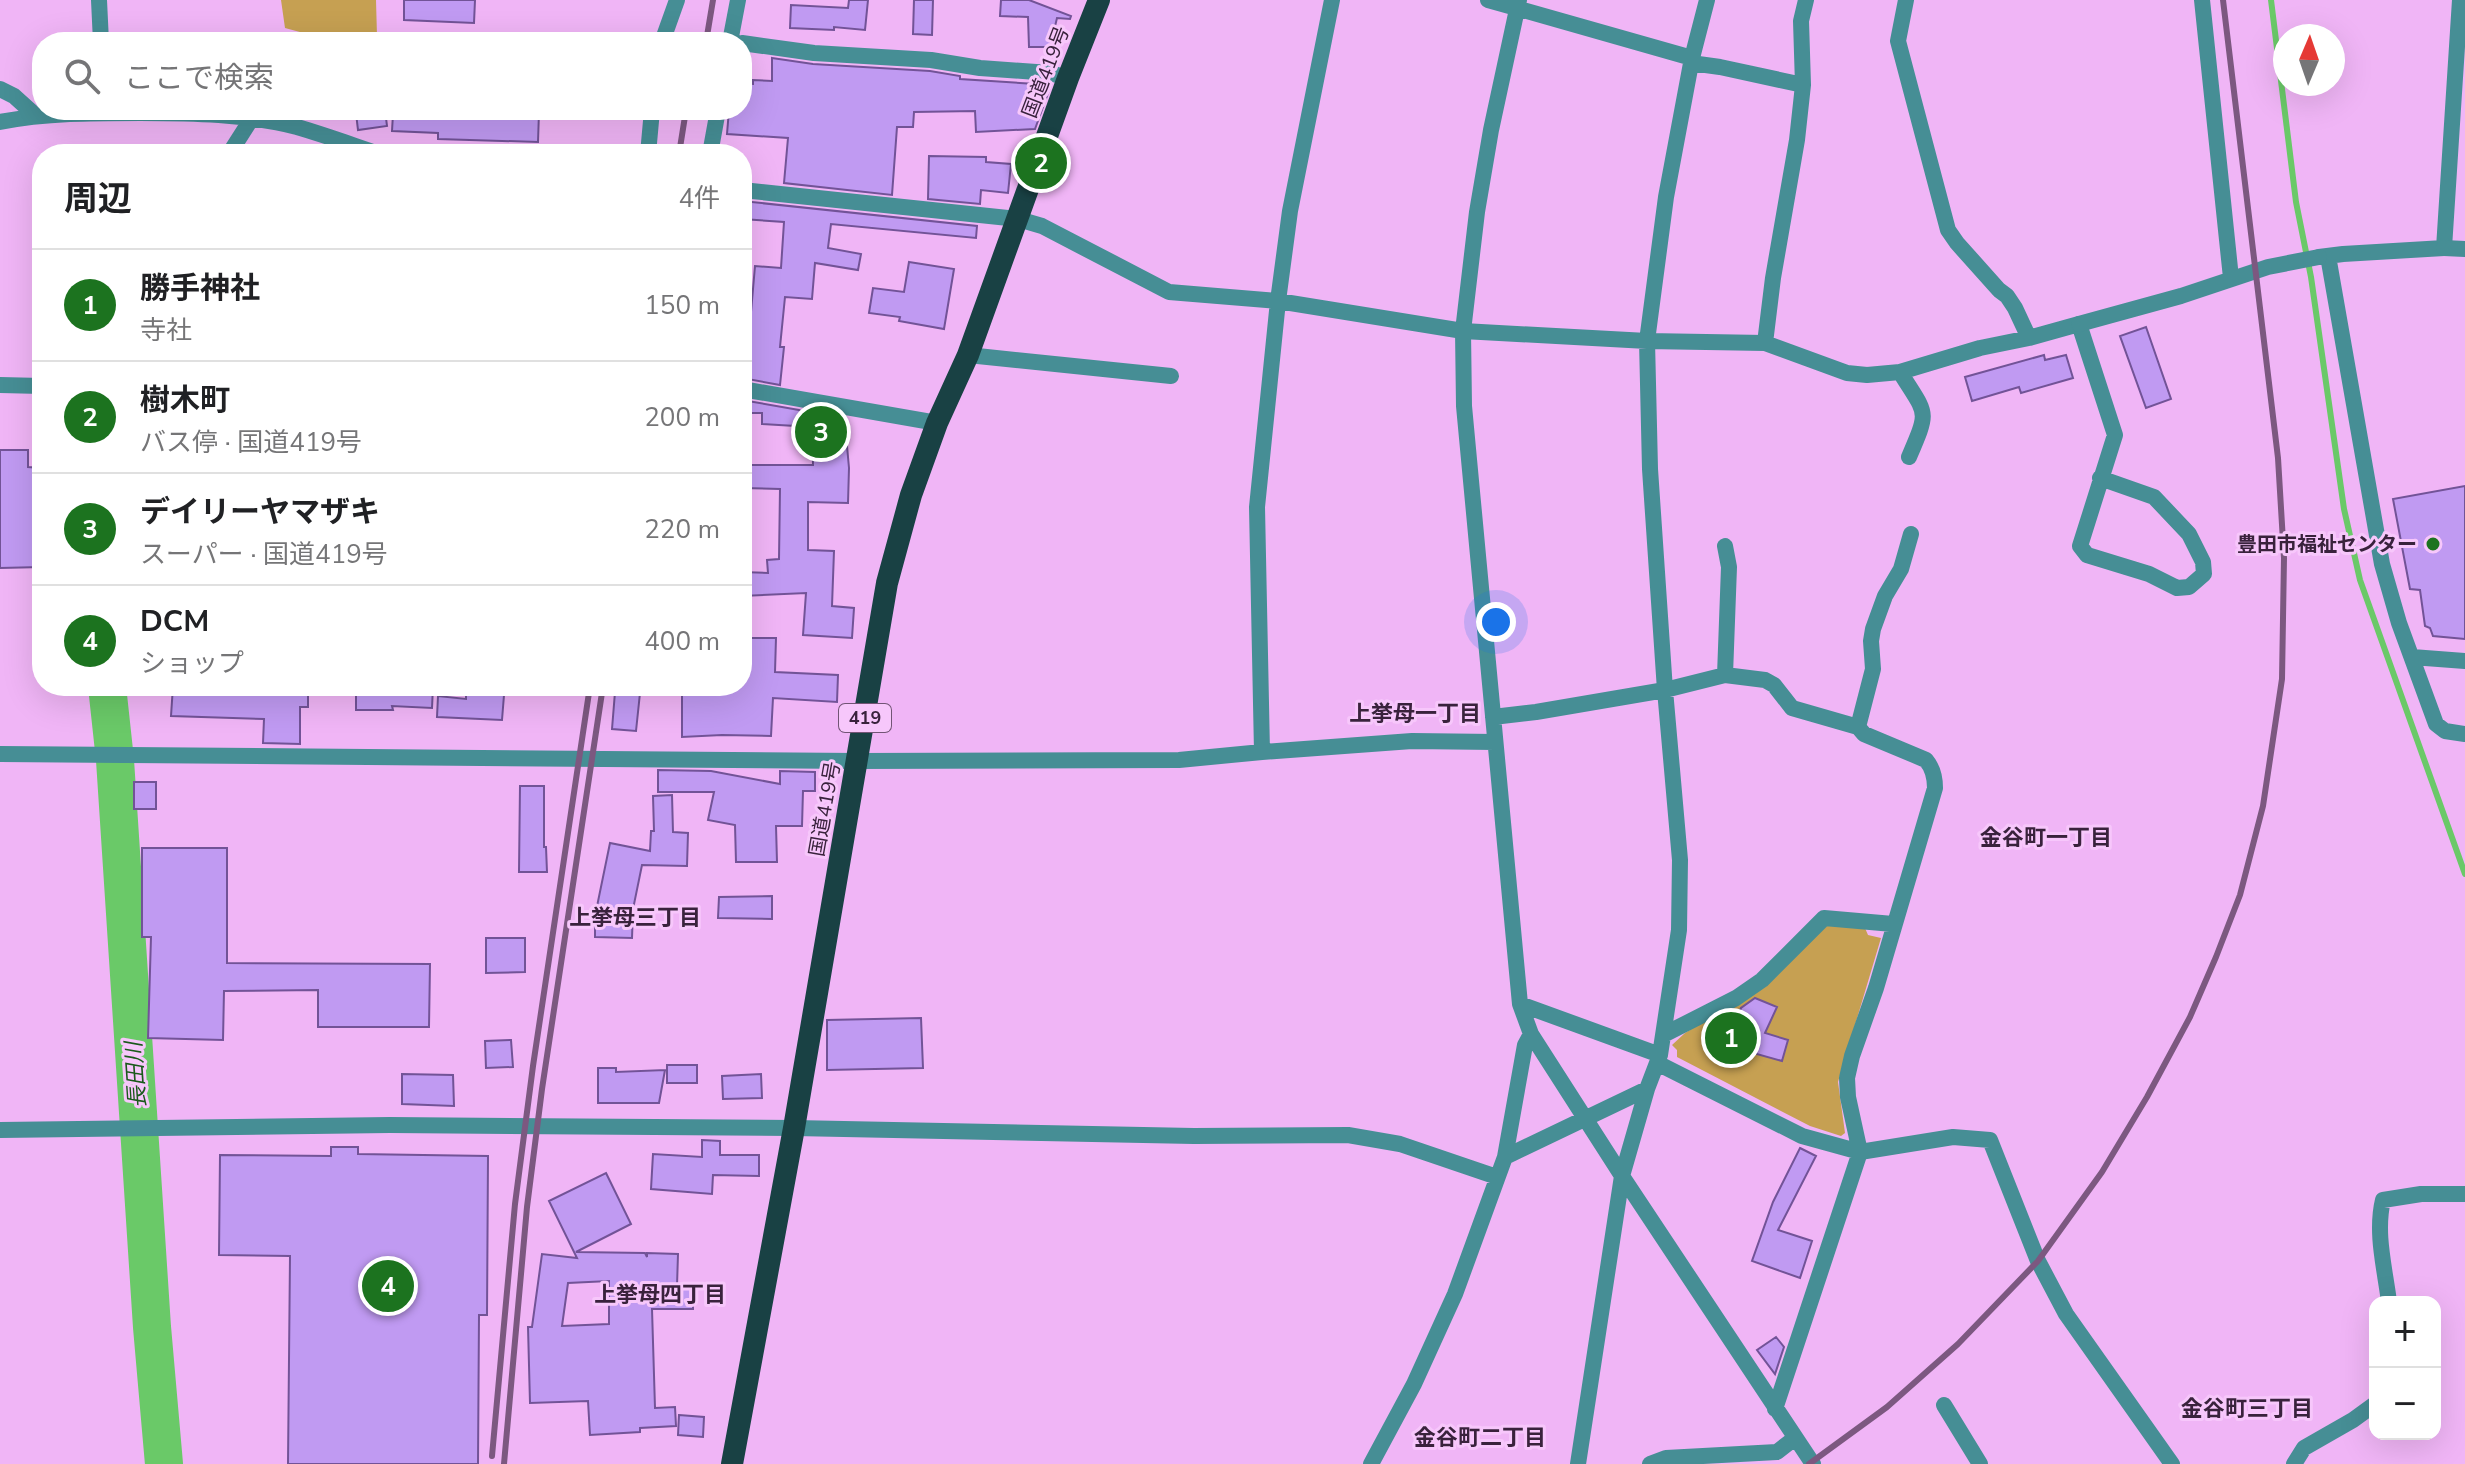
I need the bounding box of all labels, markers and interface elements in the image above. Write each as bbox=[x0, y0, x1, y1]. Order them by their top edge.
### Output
street label: 国道419号 bbox=[1016, 22, 1076, 122]
north arrow bbox=[2273, 24, 2345, 96]
search box bbox=[32, 32, 752, 120]
icon: search bbox=[60, 54, 104, 98]
text: ここで検索 bbox=[124, 58, 274, 99]
pin: 2 bbox=[1015, 133, 1067, 193]
text: 周辺 bbox=[64, 176, 132, 222]
text: 4件 bbox=[678, 181, 720, 216]
text: 勝手神社 bbox=[140, 268, 260, 309]
text: 1 bbox=[82, 288, 98, 323]
text: 150 m bbox=[644, 288, 720, 323]
text: 寺社 bbox=[140, 313, 192, 348]
text: 樹木町 bbox=[140, 380, 230, 421]
text: 2 bbox=[82, 400, 98, 435]
text: 200 m bbox=[644, 400, 720, 435]
pin: 3 bbox=[795, 402, 847, 462]
text: バス停 · 国道419号 bbox=[140, 425, 362, 460]
text: デイリーヤマザキ bbox=[140, 492, 380, 533]
text: 3 bbox=[82, 512, 98, 547]
text: 220 m bbox=[644, 512, 720, 547]
place label: 豊田市福祉センター bbox=[2237, 531, 2417, 558]
marker: 豊田市福祉センター bbox=[2424, 535, 2442, 553]
text: スーパー · 国道419号 bbox=[140, 537, 388, 572]
text: DCM bbox=[140, 601, 209, 642]
your location bbox=[1476, 602, 1516, 642]
text: 4 bbox=[82, 624, 98, 659]
text: 400 m bbox=[644, 624, 720, 659]
text: ショップ bbox=[140, 646, 244, 681]
district label: 上挙母一丁目 bbox=[1349, 699, 1481, 729]
road number: 419 bbox=[839, 704, 891, 732]
street label: 国道419号 bbox=[803, 759, 847, 859]
district label: 金谷町一丁目 bbox=[1980, 823, 2112, 853]
district label: 上挙母三丁目 bbox=[569, 903, 701, 933]
pin: 1 bbox=[1705, 1008, 1757, 1068]
water label: 長田川 bbox=[119, 1039, 153, 1109]
pin: 4 bbox=[362, 1256, 414, 1316]
district label: 上挙母四丁目 bbox=[594, 1280, 726, 1310]
map controls bbox=[2369, 1296, 2441, 1440]
button: + bbox=[2369, 1296, 2441, 1368]
button: − bbox=[2369, 1368, 2441, 1440]
district label: 金谷町三丁目 bbox=[2181, 1394, 2313, 1424]
district label: 金谷町二丁目 bbox=[1414, 1423, 1546, 1453]

